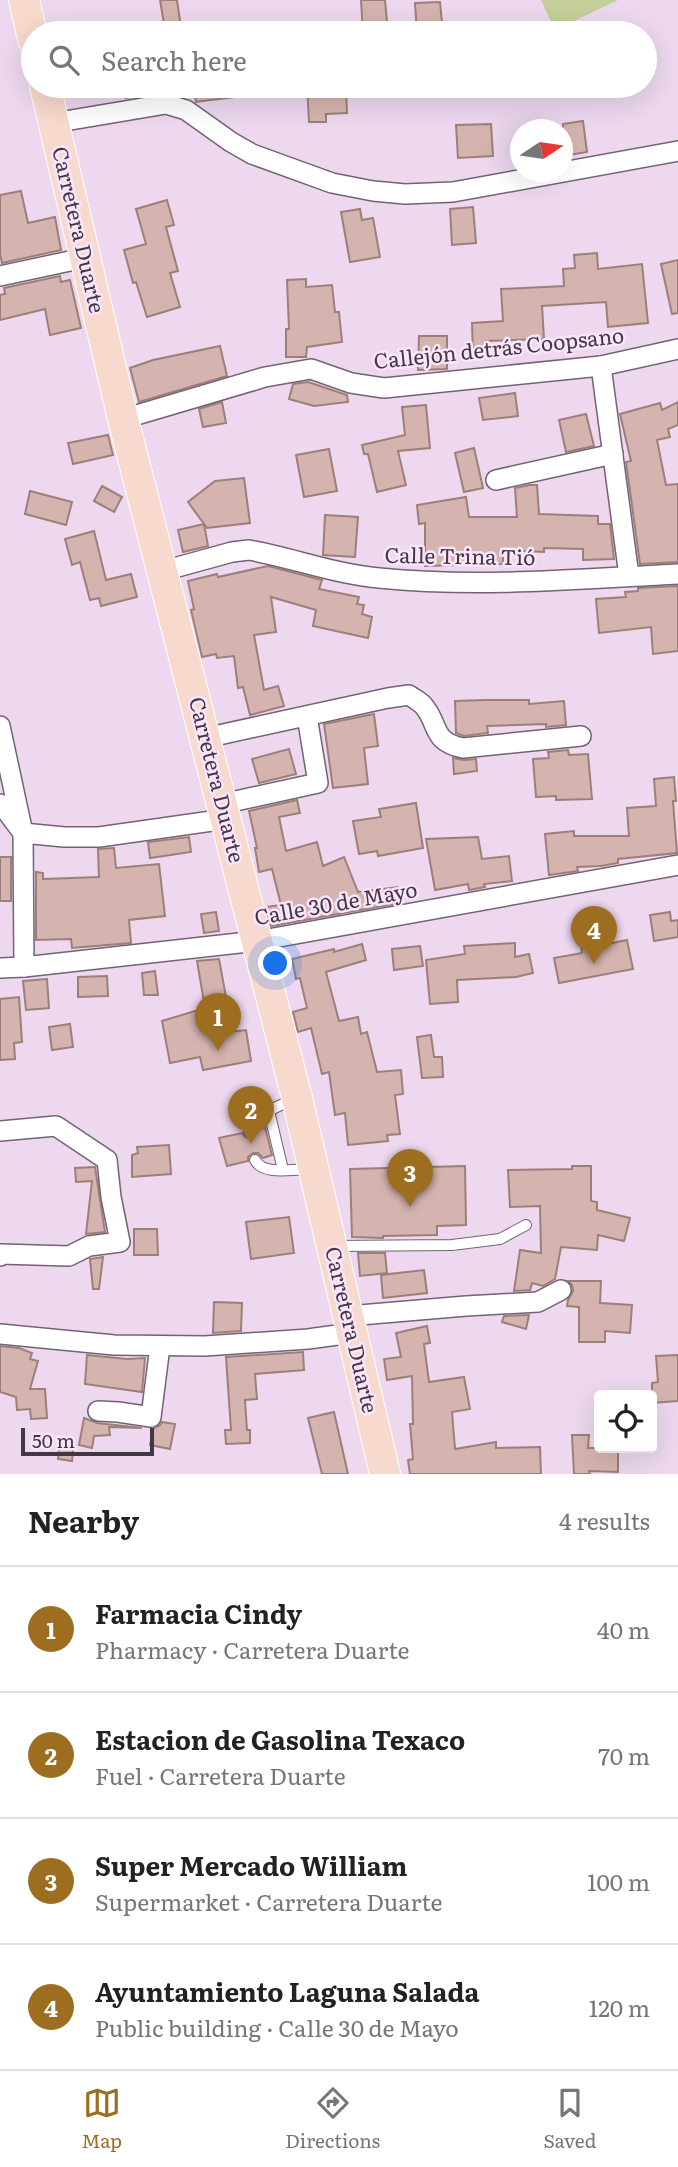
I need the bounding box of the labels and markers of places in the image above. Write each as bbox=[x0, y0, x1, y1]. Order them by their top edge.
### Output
pin: 4 bbox=[571, 906, 617, 964]
pin: 1 bbox=[195, 993, 241, 1051]
pin: 2 bbox=[228, 1086, 274, 1144]
pin: 3 bbox=[387, 1149, 433, 1207]

